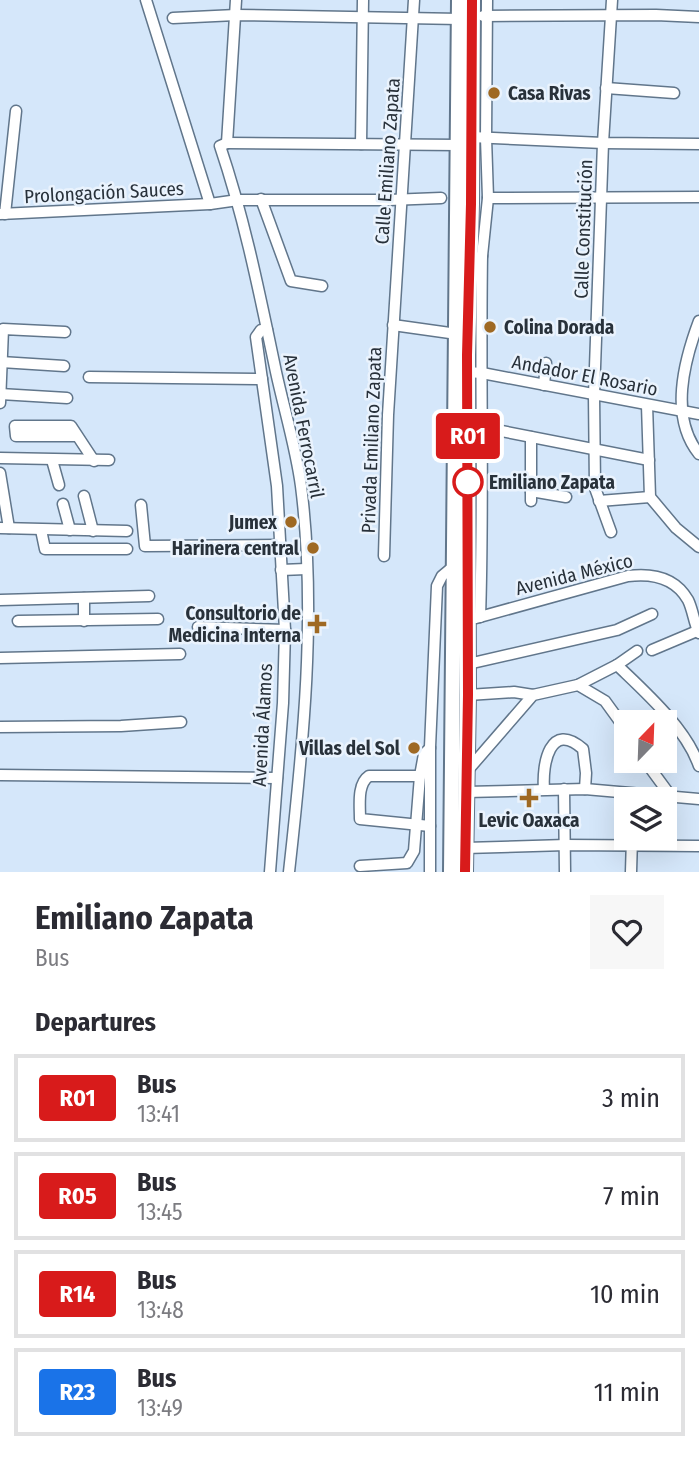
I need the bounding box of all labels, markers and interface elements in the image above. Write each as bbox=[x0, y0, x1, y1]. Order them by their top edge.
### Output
street label: Calle Emiliano Zapata bbox=[370, 77, 405, 245]
place label: Casa Rivas bbox=[508, 82, 591, 105]
marker: Casa Rivas bbox=[486, 85, 502, 101]
street label: Calle Constitución bbox=[570, 159, 597, 299]
street label: Prolongación Sauces bbox=[24, 177, 184, 208]
place label: Colina Dorada bbox=[504, 316, 614, 339]
marker: Colina Dorada bbox=[482, 319, 498, 335]
street label: Privada Emiliano Zapata bbox=[357, 346, 386, 534]
street label: Andador El Rosario bbox=[510, 350, 660, 401]
street label: Avenida Ferrocarril bbox=[278, 352, 329, 500]
line badge: R01 bbox=[428, 413, 508, 459]
text: R01 bbox=[450, 422, 486, 450]
marker: Emiliano Zapata bbox=[453, 467, 483, 497]
place label: Emiliano Zapata bbox=[489, 471, 615, 494]
place label: Jumex bbox=[228, 511, 278, 534]
marker: Jumex bbox=[283, 514, 299, 530]
place label: Harinera central bbox=[172, 537, 300, 560]
marker: Harinera central bbox=[305, 540, 321, 556]
street label: Avenida México bbox=[513, 549, 635, 600]
place label: Consultorio de Medicina Interna bbox=[168, 602, 301, 647]
marker: Consultorio de Medicina Interna bbox=[307, 614, 327, 634]
street label: Avenida Álamos bbox=[248, 663, 277, 787]
north arrow bbox=[614, 710, 677, 774]
map controls bbox=[614, 710, 677, 850]
place label: Villas del Sol bbox=[298, 737, 401, 760]
marker: Villas del Sol bbox=[406, 740, 422, 756]
button: layers bbox=[614, 787, 677, 850]
marker: Levic Oaxaca bbox=[521, 790, 537, 806]
place label: Levic Oaxaca bbox=[479, 809, 579, 832]
button: heart bbox=[590, 895, 664, 969]
text: Emiliano Zapata bbox=[35, 898, 254, 938]
text: Bus bbox=[35, 944, 69, 972]
text: Departures bbox=[35, 1007, 156, 1038]
text: Bus bbox=[137, 1069, 176, 1100]
text: 3 min bbox=[602, 1083, 660, 1114]
text: R01 bbox=[59, 1084, 96, 1112]
text: 13:41 bbox=[137, 1100, 180, 1128]
text: Bus bbox=[137, 1167, 176, 1198]
text: 7 min bbox=[603, 1181, 660, 1212]
text: R05 bbox=[58, 1182, 97, 1210]
text: 13:45 bbox=[137, 1198, 183, 1226]
text: Bus bbox=[137, 1265, 176, 1296]
text: 10 min bbox=[590, 1279, 660, 1310]
text: R14 bbox=[60, 1280, 95, 1308]
text: 13:48 bbox=[137, 1296, 184, 1324]
text: Bus bbox=[137, 1363, 176, 1394]
text: 11 min bbox=[594, 1377, 660, 1408]
text: R23 bbox=[60, 1378, 95, 1406]
text: 13:49 bbox=[137, 1394, 183, 1422]

